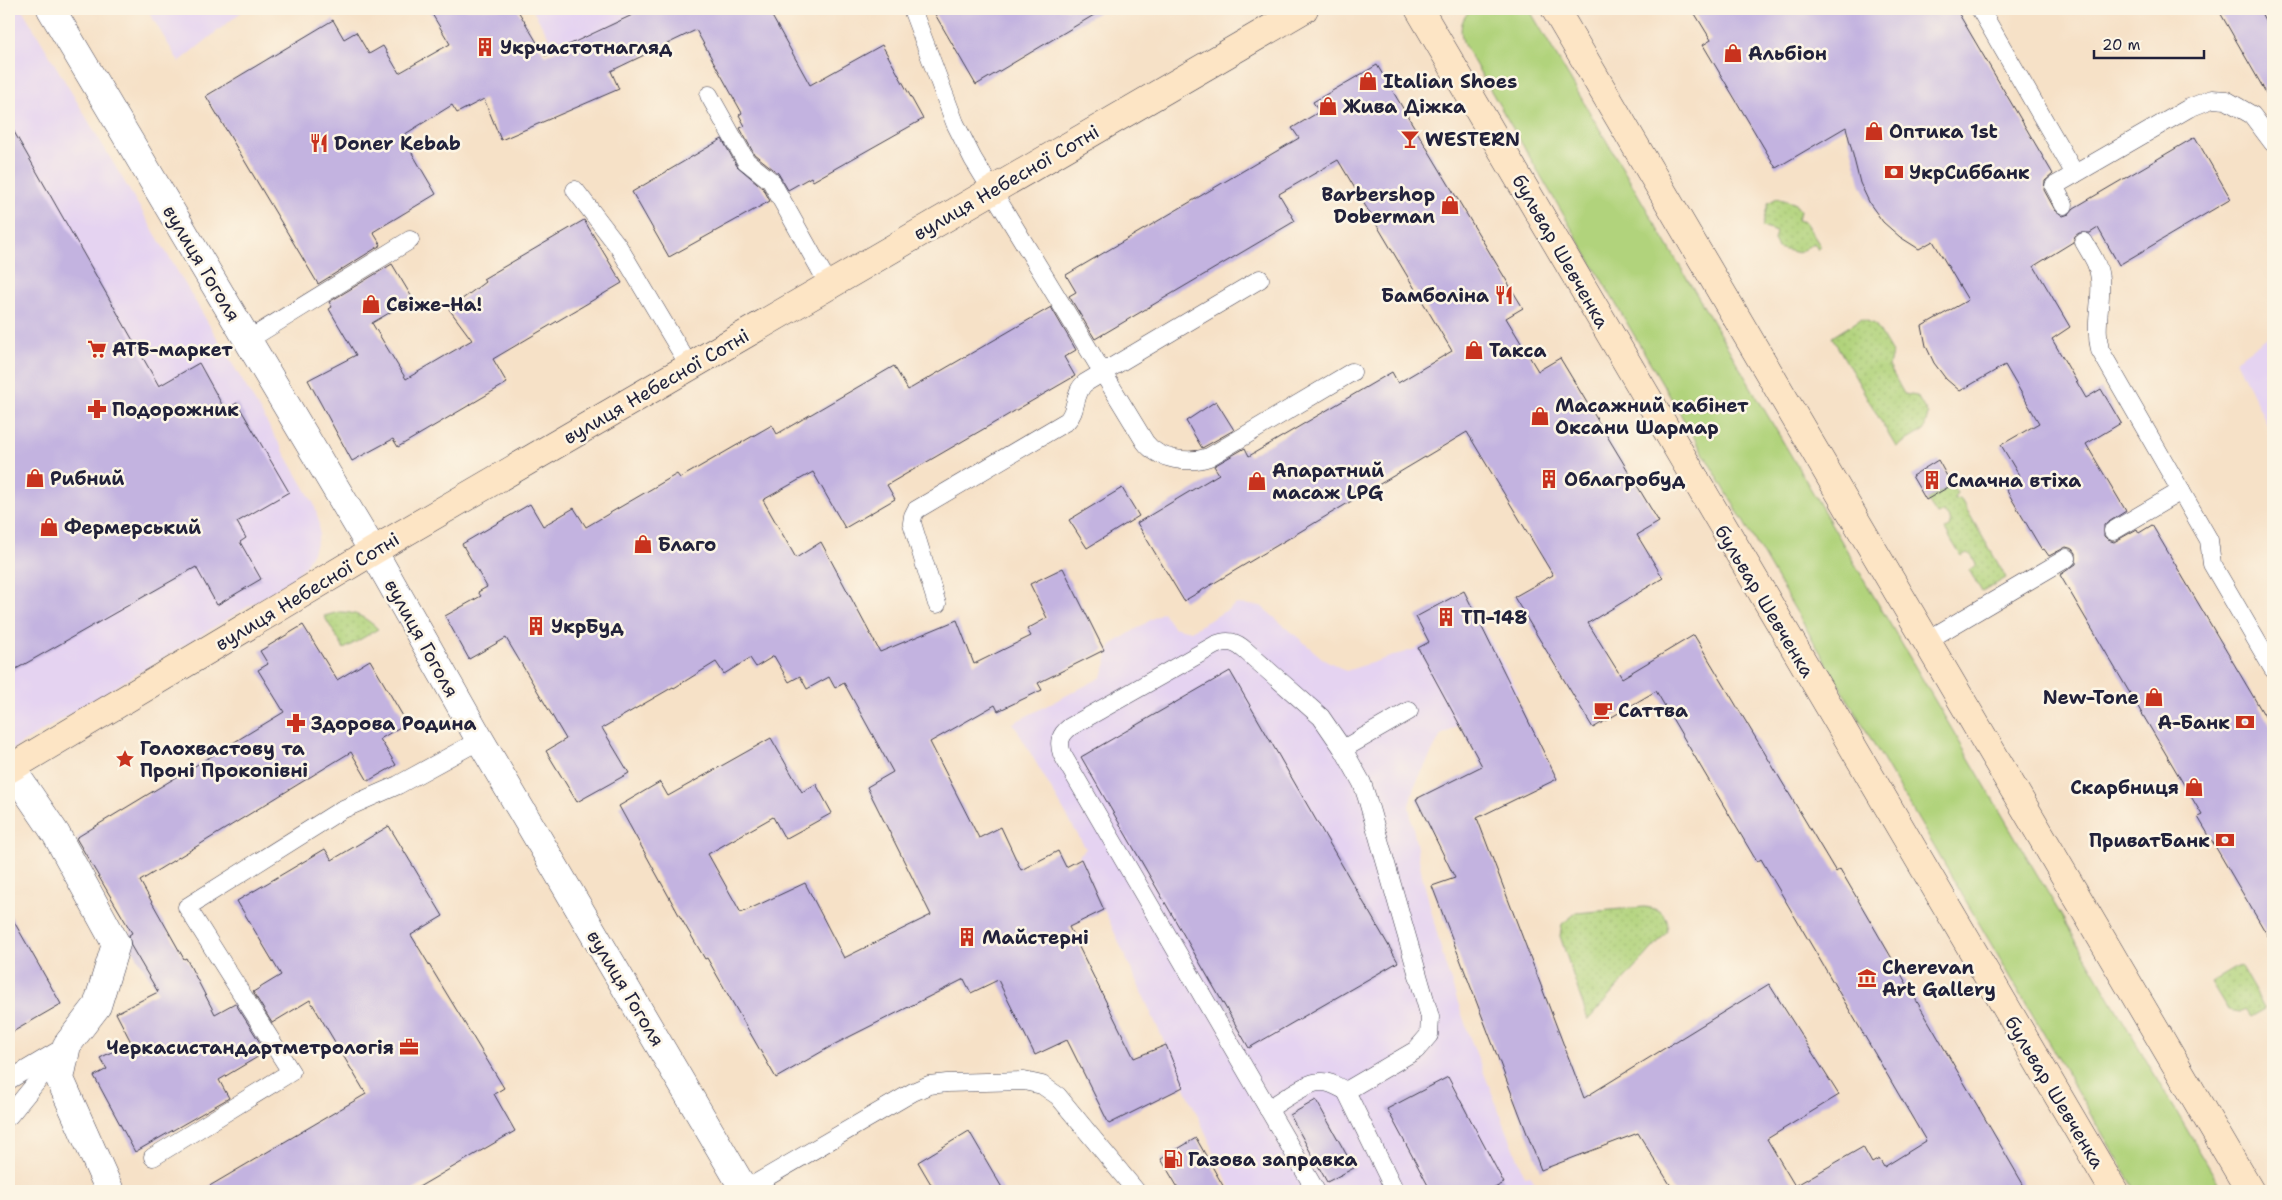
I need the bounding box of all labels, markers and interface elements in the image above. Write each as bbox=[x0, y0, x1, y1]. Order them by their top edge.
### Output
scale bar bbox=[2094, 28, 2204, 60]
place label: Укрчастотнагляд bbox=[500, 35, 673, 60]
text: 20 m bbox=[2102, 35, 2141, 55]
building icon: Укрчастотнагляд bbox=[474, 36, 496, 58]
place label: Альбіон bbox=[1748, 41, 1827, 66]
shop icon: Альбіон bbox=[1722, 42, 1744, 64]
place label: Italian Shoes bbox=[1383, 69, 1517, 94]
shop icon: Italian Shoes bbox=[1357, 70, 1379, 92]
place label: Жива Діжка bbox=[1343, 94, 1466, 119]
shop icon: Жива Діжка bbox=[1317, 95, 1339, 117]
street label: вулиця Небесної Сотні bbox=[909, 119, 1104, 246]
place label: Оптика 1st bbox=[1889, 119, 1998, 144]
shop icon: Оптика 1st bbox=[1863, 120, 1885, 142]
place label: WESTERN bbox=[1425, 127, 1520, 152]
bar icon: WESTERN bbox=[1399, 128, 1421, 150]
place label: Doner Kebab bbox=[334, 131, 461, 156]
restaurant icon: Doner Kebab bbox=[308, 132, 330, 154]
place label: УкрСиббанк bbox=[1909, 160, 2030, 185]
bank icon: УкрСиббанк bbox=[1883, 161, 1905, 183]
street label: бульвар Шевченка bbox=[1506, 170, 1615, 333]
place label: Barbershop Doberman bbox=[1321, 182, 1435, 229]
shop icon: Barbershop Doberman bbox=[1439, 194, 1461, 216]
street label: вулиця Гоголя bbox=[157, 200, 246, 326]
place label: Бамболіна bbox=[1381, 283, 1489, 308]
restaurant icon: Бамболіна bbox=[1493, 284, 1515, 306]
place label: Свіже-На! bbox=[386, 292, 482, 317]
shop icon: Свіже-На! bbox=[360, 293, 382, 315]
street label: вулиця Небесної Сотні bbox=[559, 323, 754, 450]
place label: АТБ-маркет bbox=[112, 337, 233, 362]
supermarket icon: АТБ-маркет bbox=[86, 338, 108, 360]
place label: Такса bbox=[1489, 338, 1546, 363]
shop icon: Такса bbox=[1463, 339, 1485, 361]
place label: Масажний кабінет Оксани Шармар bbox=[1555, 393, 1749, 440]
place label: Подорожник bbox=[112, 397, 239, 422]
pharmacy icon: Подорожник bbox=[86, 398, 108, 420]
shop icon: Масажний кабінет Оксани Шармар bbox=[1529, 405, 1551, 427]
place label: Апаратний масаж LPG bbox=[1272, 458, 1384, 505]
place label: Рибний bbox=[50, 466, 125, 491]
shop icon: Рибний bbox=[24, 467, 46, 489]
place label: Облагробуд bbox=[1564, 467, 1686, 492]
building icon: Облагробуд bbox=[1538, 468, 1560, 490]
place label: Смачна втіха bbox=[1947, 468, 2081, 493]
building icon: Смачна втіха bbox=[1921, 469, 1943, 491]
shop icon: Апаратний масаж LPG bbox=[1246, 470, 1268, 492]
place label: Фермерський bbox=[64, 515, 201, 540]
shop icon: Фермерський bbox=[38, 516, 60, 538]
street label: бульвар Шевченка bbox=[1709, 520, 1820, 682]
street label: вулиця Небесної Сотні bbox=[210, 526, 404, 656]
place label: Благо bbox=[658, 532, 716, 557]
shop icon: Благо bbox=[632, 533, 654, 555]
street label: вулиця Гоголя bbox=[379, 575, 464, 702]
place label: ТП-148 bbox=[1461, 605, 1528, 630]
building icon: ТП-148 bbox=[1435, 606, 1457, 628]
place label: УкрБуд bbox=[551, 614, 624, 639]
building icon: УкрБуд bbox=[525, 615, 547, 637]
place label: New-Tone bbox=[2043, 685, 2139, 710]
shop icon: New-Tone bbox=[2143, 686, 2165, 708]
place label: Саттва bbox=[1618, 698, 1688, 723]
cafe icon: Саттва bbox=[1592, 699, 1614, 721]
place label: А-Банк bbox=[2157, 710, 2230, 735]
place label: Здорова Родина bbox=[311, 711, 476, 736]
bank icon: А-Банк bbox=[2234, 711, 2256, 733]
pharmacy icon: Здорова Родина bbox=[285, 712, 307, 734]
place label: Голохвастову та Проні Прокопівні bbox=[140, 736, 308, 783]
place icon: Голохвастову та Проні Прокопівні bbox=[114, 748, 136, 770]
place label: Скарбниця bbox=[2070, 775, 2179, 800]
shop icon: Скарбниця bbox=[2183, 776, 2205, 798]
place label: ПриватБанк bbox=[2089, 828, 2210, 853]
bank icon: ПриватБанк bbox=[2214, 829, 2236, 851]
street label: вулиця Гоголя bbox=[581, 925, 670, 1051]
place label: Майстерні bbox=[982, 925, 1089, 950]
building icon: Майстерні bbox=[956, 926, 978, 948]
place label: Cherevan Art Gallery bbox=[1882, 955, 1996, 1002]
museum icon: Cherevan Art Gallery bbox=[1856, 967, 1878, 989]
street label: бульвар Шевченка bbox=[1999, 1011, 2110, 1173]
place label: Черкасистандартметрологія bbox=[106, 1035, 394, 1060]
office icon: Черкасистандартметрологія bbox=[398, 1036, 420, 1058]
place label: Газова заправка bbox=[1188, 1147, 1358, 1172]
fuel station icon: Газова заправка bbox=[1162, 1148, 1184, 1170]

